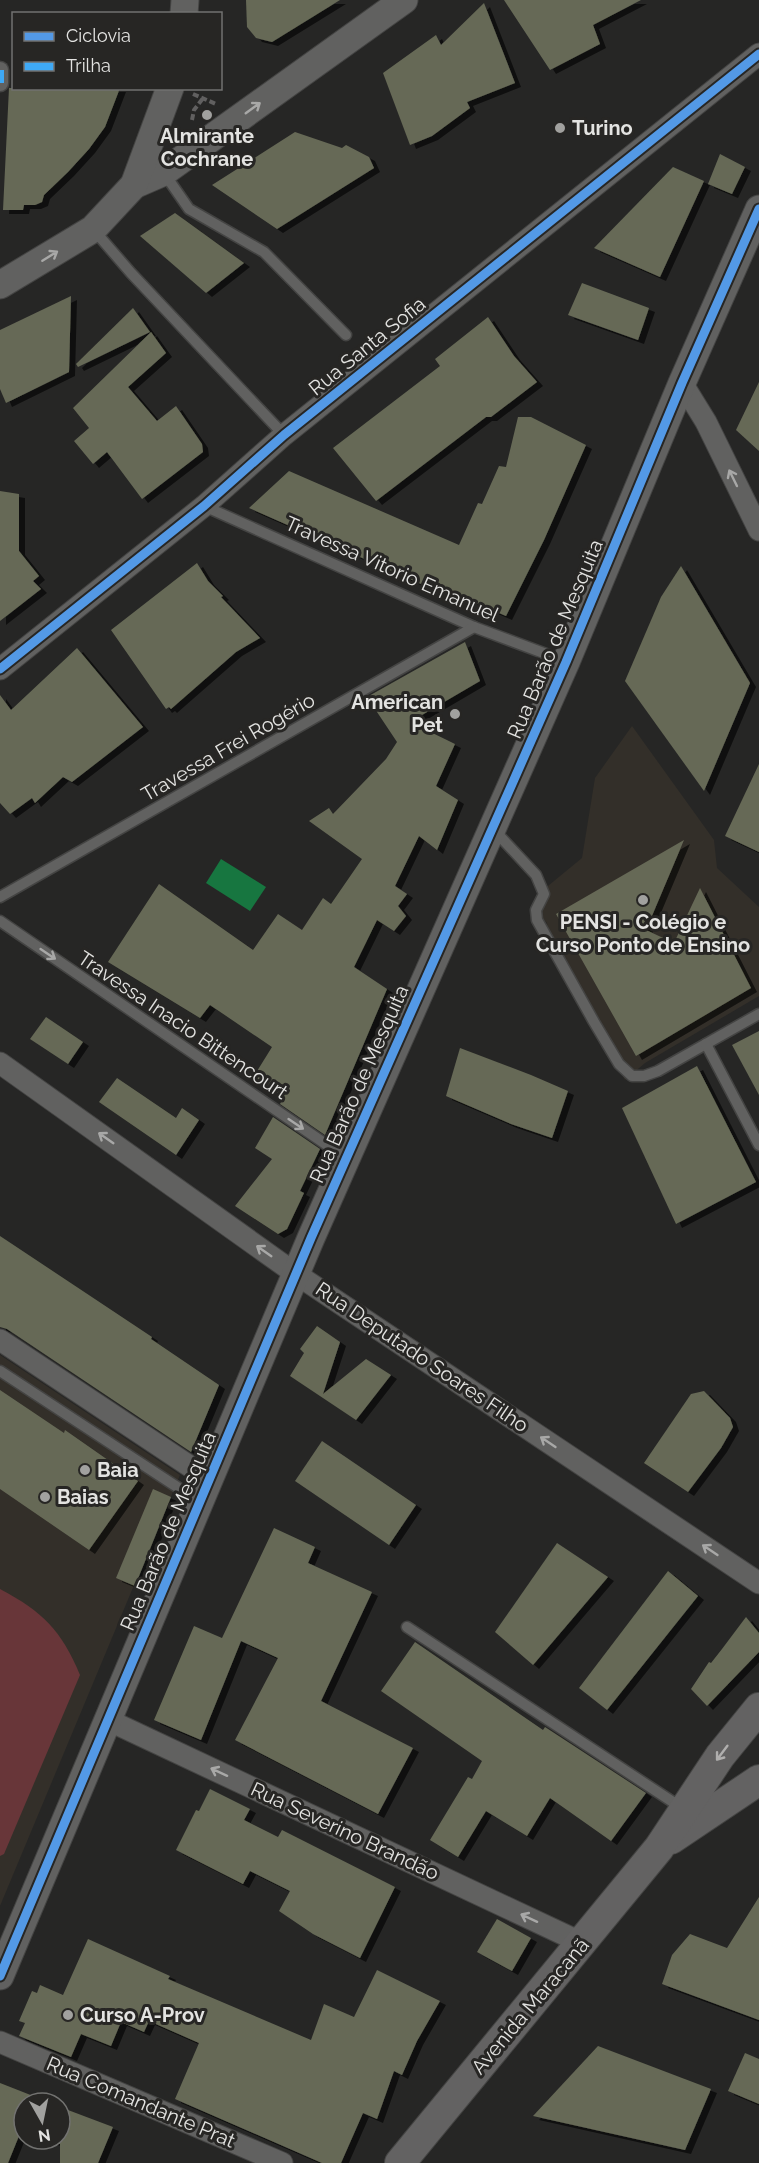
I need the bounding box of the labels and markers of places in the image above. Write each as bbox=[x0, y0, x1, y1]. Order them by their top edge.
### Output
marker: Almirante Cochrane bbox=[200, 108, 214, 122]
place label: Turino bbox=[572, 116, 633, 140]
marker: Turino bbox=[553, 121, 567, 135]
place label: Almirante Cochrane bbox=[160, 124, 254, 171]
place label: American Pet bbox=[351, 690, 443, 737]
marker: American Pet bbox=[448, 707, 462, 721]
marker: PENSI - Colégio e Curso Ponto de Ensino bbox=[636, 893, 650, 907]
place label: PENSI - Colégio e Curso Ponto de Ensino bbox=[536, 910, 750, 957]
place label: Baia bbox=[97, 1458, 139, 1482]
marker: Baia bbox=[78, 1463, 92, 1477]
place label: Baias bbox=[57, 1485, 109, 1509]
marker: Baias bbox=[38, 1490, 52, 1504]
place label: Curso A-Prov bbox=[80, 2003, 205, 2027]
marker: Curso A-Prov bbox=[61, 2008, 75, 2022]

